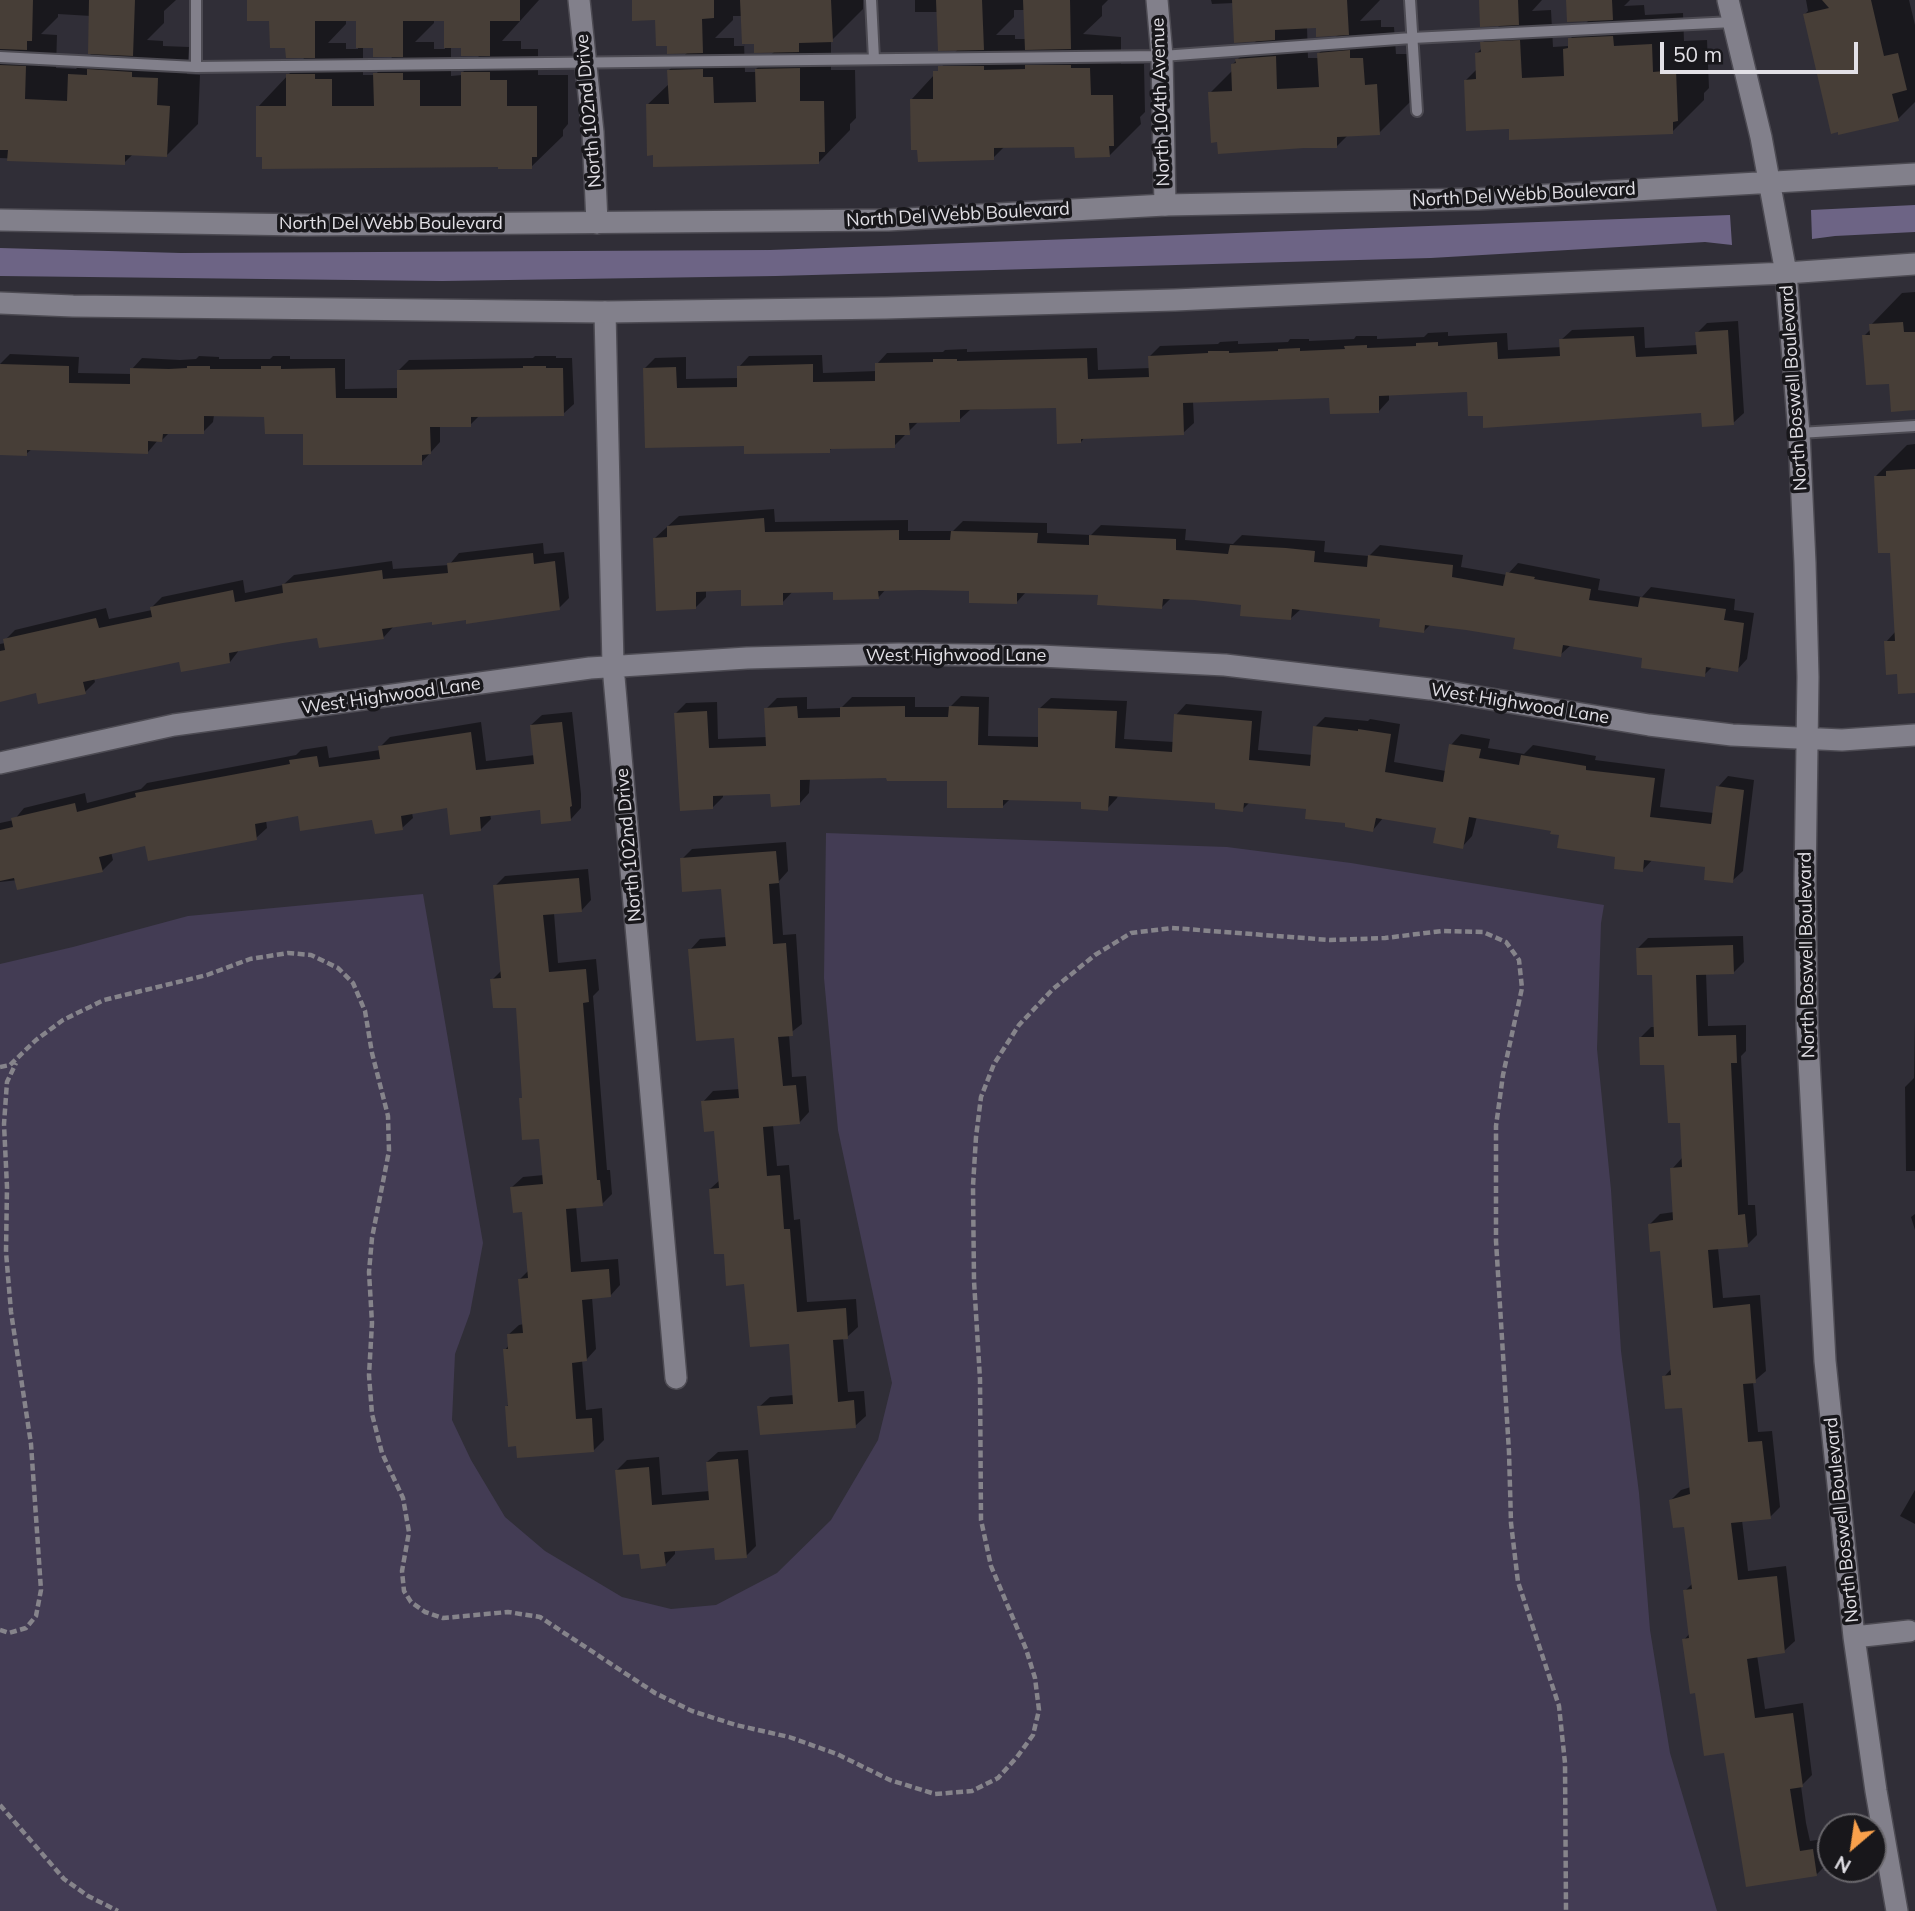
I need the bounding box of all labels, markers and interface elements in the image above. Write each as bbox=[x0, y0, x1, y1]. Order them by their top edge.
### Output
street label: North 104th Avenue bbox=[1147, 17, 1175, 187]
scale bar bbox=[1663, 28, 1861, 72]
street label: North 102nd Drive bbox=[572, 33, 606, 189]
text: 50 m bbox=[1673, 41, 1722, 67]
street label: North Del Webb Boulevard bbox=[1412, 178, 1636, 212]
street label: North Del Webb Boulevard bbox=[846, 198, 1070, 232]
street label: North Del Webb Boulevard bbox=[279, 213, 503, 235]
street label: North Boswell Boulevard bbox=[1776, 284, 1812, 492]
street label: West Highwood Lane bbox=[866, 645, 1046, 667]
street label: West Highwood Lane bbox=[300, 673, 482, 719]
street label: West Highwood Lane bbox=[1429, 679, 1611, 729]
street label: North 102nd Drive bbox=[612, 767, 646, 923]
street label: North Boswell Boulevard bbox=[1794, 852, 1820, 1058]
street label: North Boswell Boulevard bbox=[1820, 1416, 1864, 1624]
north arrow bbox=[1817, 1813, 1887, 1883]
text: N bbox=[1831, 1851, 1855, 1879]

